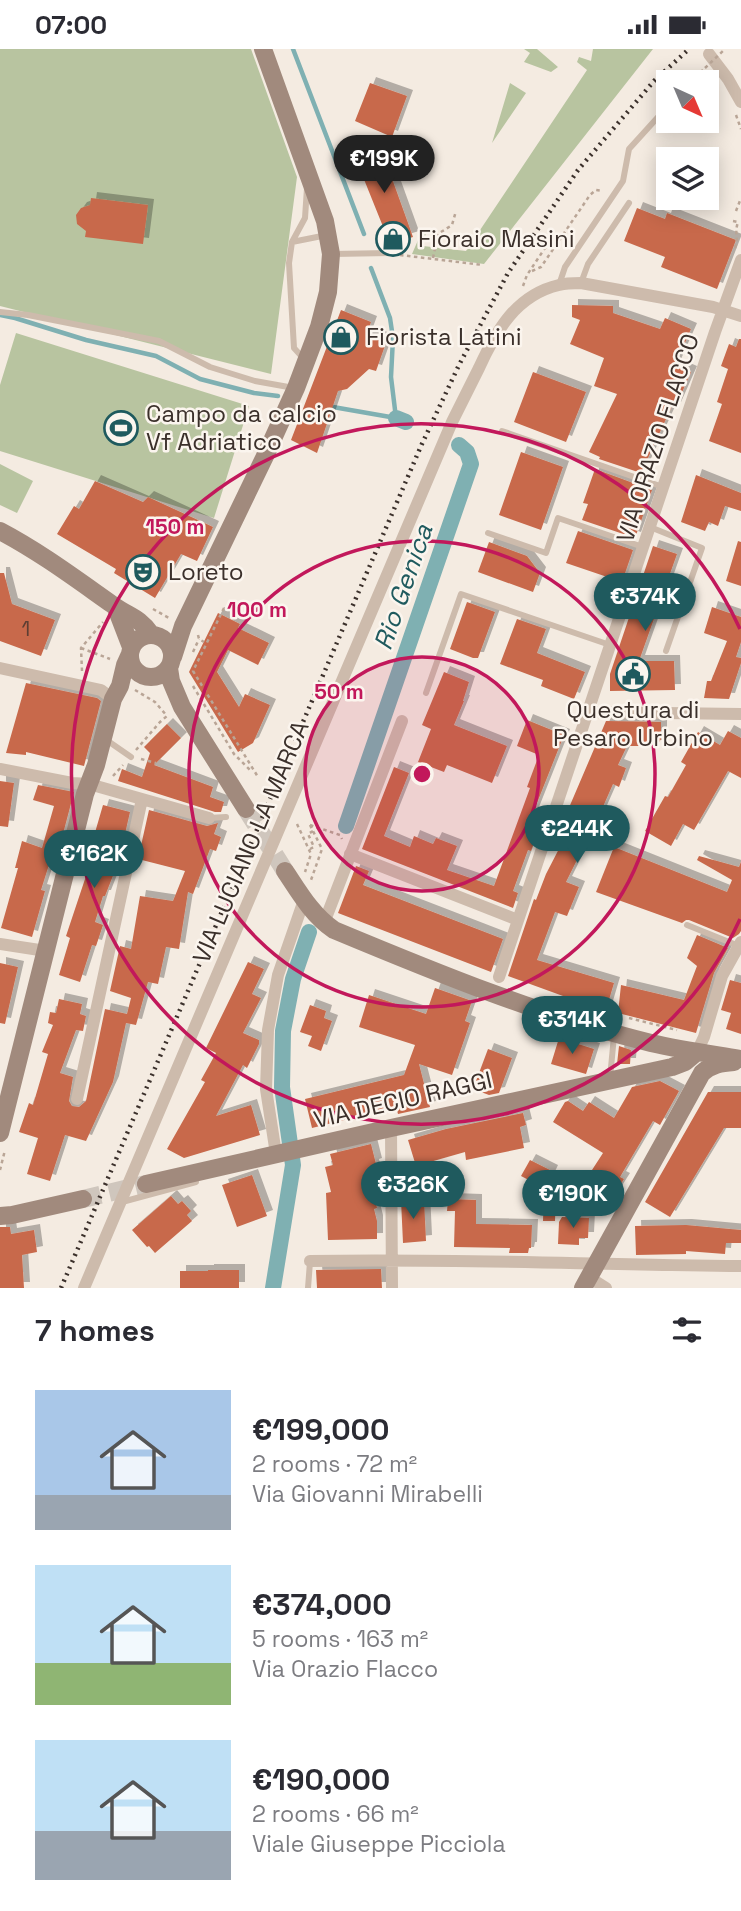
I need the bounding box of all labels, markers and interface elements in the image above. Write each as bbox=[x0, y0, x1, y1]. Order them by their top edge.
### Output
text: 07:00 bbox=[35, 8, 107, 42]
north arrow bbox=[656, 70, 719, 133]
map controls bbox=[656, 70, 719, 210]
pin: €199K bbox=[335, 135, 433, 195]
text: €199K bbox=[350, 143, 418, 173]
button: layers bbox=[656, 147, 719, 210]
shop icon: Fioraio Masini bbox=[374, 220, 412, 258]
place label: Fioraio Masini bbox=[418, 223, 575, 254]
shop icon: Fiorista Latini bbox=[322, 318, 360, 356]
place label: Fiorista Latini bbox=[366, 321, 522, 352]
street label: VIA ORAZIO FLACCO bbox=[609, 330, 706, 546]
place label: Campo da calcio Vf Adriatico bbox=[146, 398, 337, 457]
sports icon: Campo da calcio Vf Adriatico bbox=[102, 409, 140, 447]
text: 150 m bbox=[146, 513, 204, 540]
water label: Rio Genica bbox=[366, 519, 441, 654]
theatre icon: Loreto bbox=[124, 553, 162, 591]
place label: Loreto bbox=[168, 556, 244, 587]
pin: €374K bbox=[596, 573, 694, 633]
text: €374K bbox=[610, 581, 680, 611]
text: 100 m bbox=[227, 596, 287, 623]
house number: 1 bbox=[22, 615, 30, 642]
public building icon: Questura di Pesaro Urbino bbox=[614, 655, 652, 693]
text: 50 m bbox=[314, 678, 364, 705]
place label: Questura di Pesaro Urbino bbox=[553, 694, 713, 753]
street label: VIA LUCIANO LA MARCA bbox=[185, 716, 316, 968]
centre of rings bbox=[410, 762, 434, 786]
pin: €244K bbox=[528, 805, 626, 865]
text: €244K bbox=[541, 813, 613, 843]
pin: €162K bbox=[45, 831, 143, 890]
text: €162K bbox=[60, 838, 128, 868]
pin: €314K bbox=[523, 997, 621, 1056]
text: €314K bbox=[538, 1004, 606, 1034]
street label: VIA DECIO RAGGI bbox=[311, 1064, 495, 1135]
pin: €326K bbox=[364, 1161, 462, 1221]
text: €326K bbox=[377, 1169, 449, 1199]
pin: €190K bbox=[524, 1171, 622, 1230]
text: €190K bbox=[538, 1178, 608, 1208]
text: 7 homes bbox=[35, 1311, 155, 1350]
icon: filters bbox=[668, 1311, 706, 1349]
text: €199,000 bbox=[252, 1410, 389, 1449]
icon: home bbox=[91, 1418, 175, 1502]
text: 2 rooms · 72 m² bbox=[252, 1449, 417, 1479]
text: Via Giovanni Mirabelli bbox=[252, 1479, 483, 1509]
text: €374,000 bbox=[252, 1585, 392, 1624]
icon: home bbox=[91, 1593, 175, 1677]
text: 5 rooms · 163 m² bbox=[252, 1624, 428, 1654]
text: Via Orazio Flacco bbox=[252, 1654, 438, 1684]
text: €190,000 bbox=[252, 1760, 390, 1799]
icon: home bbox=[91, 1768, 175, 1852]
text: 2 rooms · 66 m² bbox=[252, 1799, 419, 1829]
text: Viale Giuseppe Picciola bbox=[252, 1829, 506, 1859]

